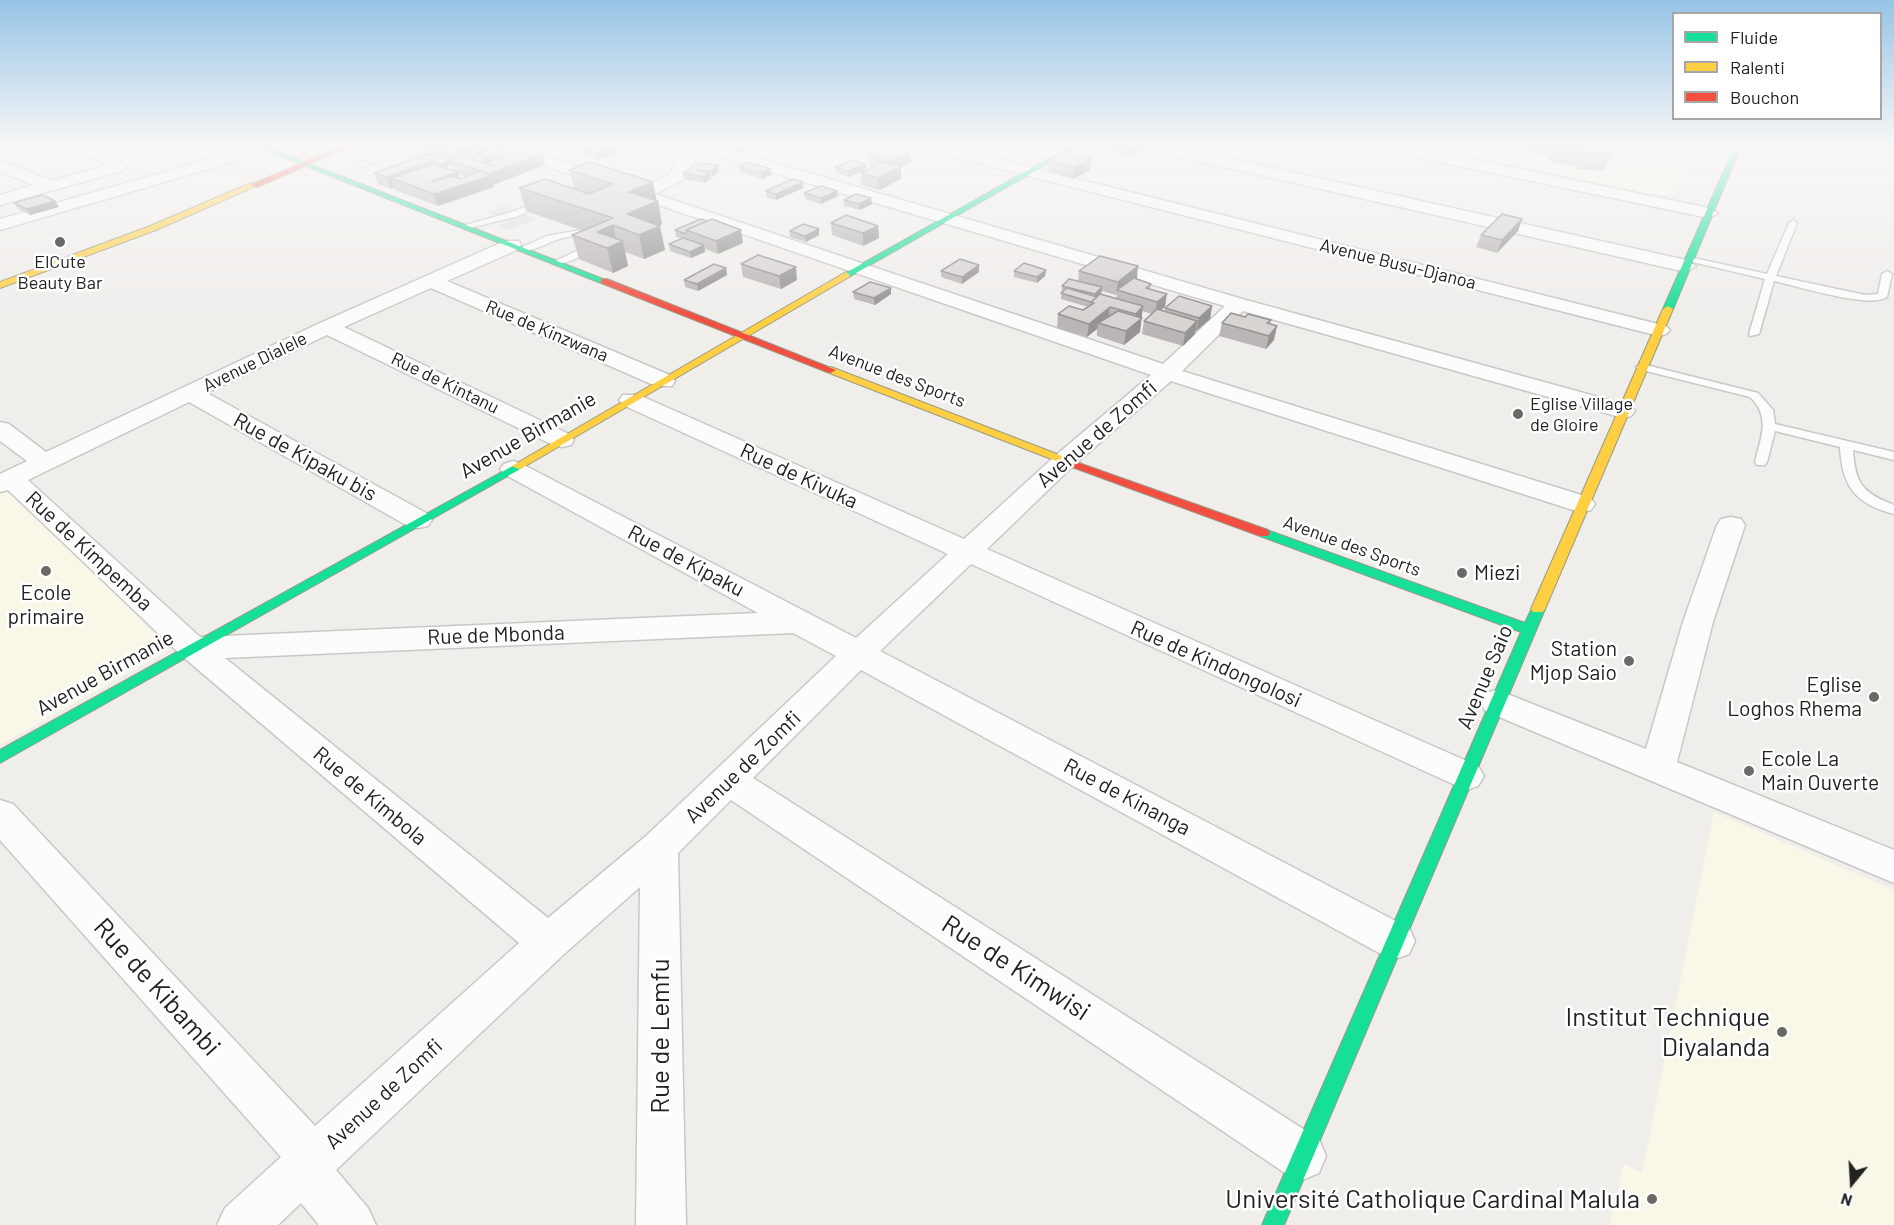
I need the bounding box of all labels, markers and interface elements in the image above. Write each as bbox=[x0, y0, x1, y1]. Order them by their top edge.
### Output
legend bbox=[1672, 12, 1882, 120]
text: Fluide bbox=[1730, 26, 1778, 48]
text: Ralenti bbox=[1730, 56, 1785, 78]
text: Bouchon bbox=[1730, 86, 1799, 108]
street label: Avenue Busu-Djanoa bbox=[1318, 234, 1478, 294]
marker: ElCute Beauty Bar bbox=[53, 235, 67, 249]
place label: ElCute Beauty Bar bbox=[17, 251, 103, 294]
street label: Rue de Kinzwana bbox=[482, 295, 612, 367]
street label: Avenue Dialele bbox=[199, 327, 311, 397]
street label: Avenue des Sports bbox=[826, 340, 968, 412]
street label: Rue de Kintanu bbox=[388, 348, 502, 418]
street label: Avenue de Zomfi bbox=[1032, 375, 1162, 493]
street label: Avenue Birmanie bbox=[455, 386, 601, 484]
place label: Eglise Village de Gloire bbox=[1530, 393, 1633, 436]
street label: Rue de Kipaku bis bbox=[229, 407, 381, 507]
marker: Eglise Village de Gloire bbox=[1511, 407, 1525, 421]
street label: Rue de Kivuka bbox=[736, 438, 862, 514]
street label: Rue de Kimpemba bbox=[20, 486, 158, 616]
street label: Avenue des Sports bbox=[1280, 511, 1424, 581]
street label: Rue de Kipaku bbox=[623, 520, 749, 602]
place label: Miezi bbox=[1474, 560, 1520, 586]
marker: Ecole primaire bbox=[39, 564, 53, 578]
marker: Miezi bbox=[1455, 566, 1469, 580]
place label: Ecole primaire bbox=[8, 580, 84, 630]
street label: Rue de Kindongolosi bbox=[1127, 615, 1305, 713]
street label: Rue de Mbonda bbox=[427, 620, 565, 650]
street label: Avenue Saio bbox=[1452, 621, 1518, 733]
street label: Avenue Birmanie bbox=[32, 625, 178, 721]
place label: Station Mjop Saio bbox=[1530, 636, 1617, 686]
marker: Station Mjop Saio bbox=[1622, 654, 1636, 668]
place label: Eglise Loghos Rhema bbox=[1727, 672, 1862, 722]
marker: Eglise Loghos Rhema bbox=[1867, 690, 1881, 704]
street label: Avenue de Zomfi bbox=[680, 705, 806, 829]
street label: Rue de Kimbola bbox=[308, 741, 432, 851]
place label: Ecole La Main Ouverte bbox=[1761, 746, 1879, 796]
street label: Rue de Kinanga bbox=[1059, 753, 1195, 841]
marker: Ecole La Main Ouverte bbox=[1742, 764, 1756, 778]
street label: Rue de Kimwisi bbox=[936, 908, 1096, 1028]
street label: Rue de Kibambi bbox=[87, 912, 227, 1062]
street label: Rue de Lemfu bbox=[644, 958, 676, 1114]
place label: Institut Technique Diyalanda bbox=[1565, 1001, 1770, 1062]
marker: Institut Technique Diyalanda bbox=[1775, 1025, 1789, 1039]
street label: Avenue de Zomfi bbox=[320, 1033, 448, 1155]
north arrow bbox=[1822, 1153, 1882, 1213]
place label: Université Catholique Cardinal Malula bbox=[1225, 1183, 1640, 1215]
text: N bbox=[1838, 1190, 1854, 1211]
marker: Université Catholique Cardinal Malula bbox=[1645, 1192, 1659, 1206]

